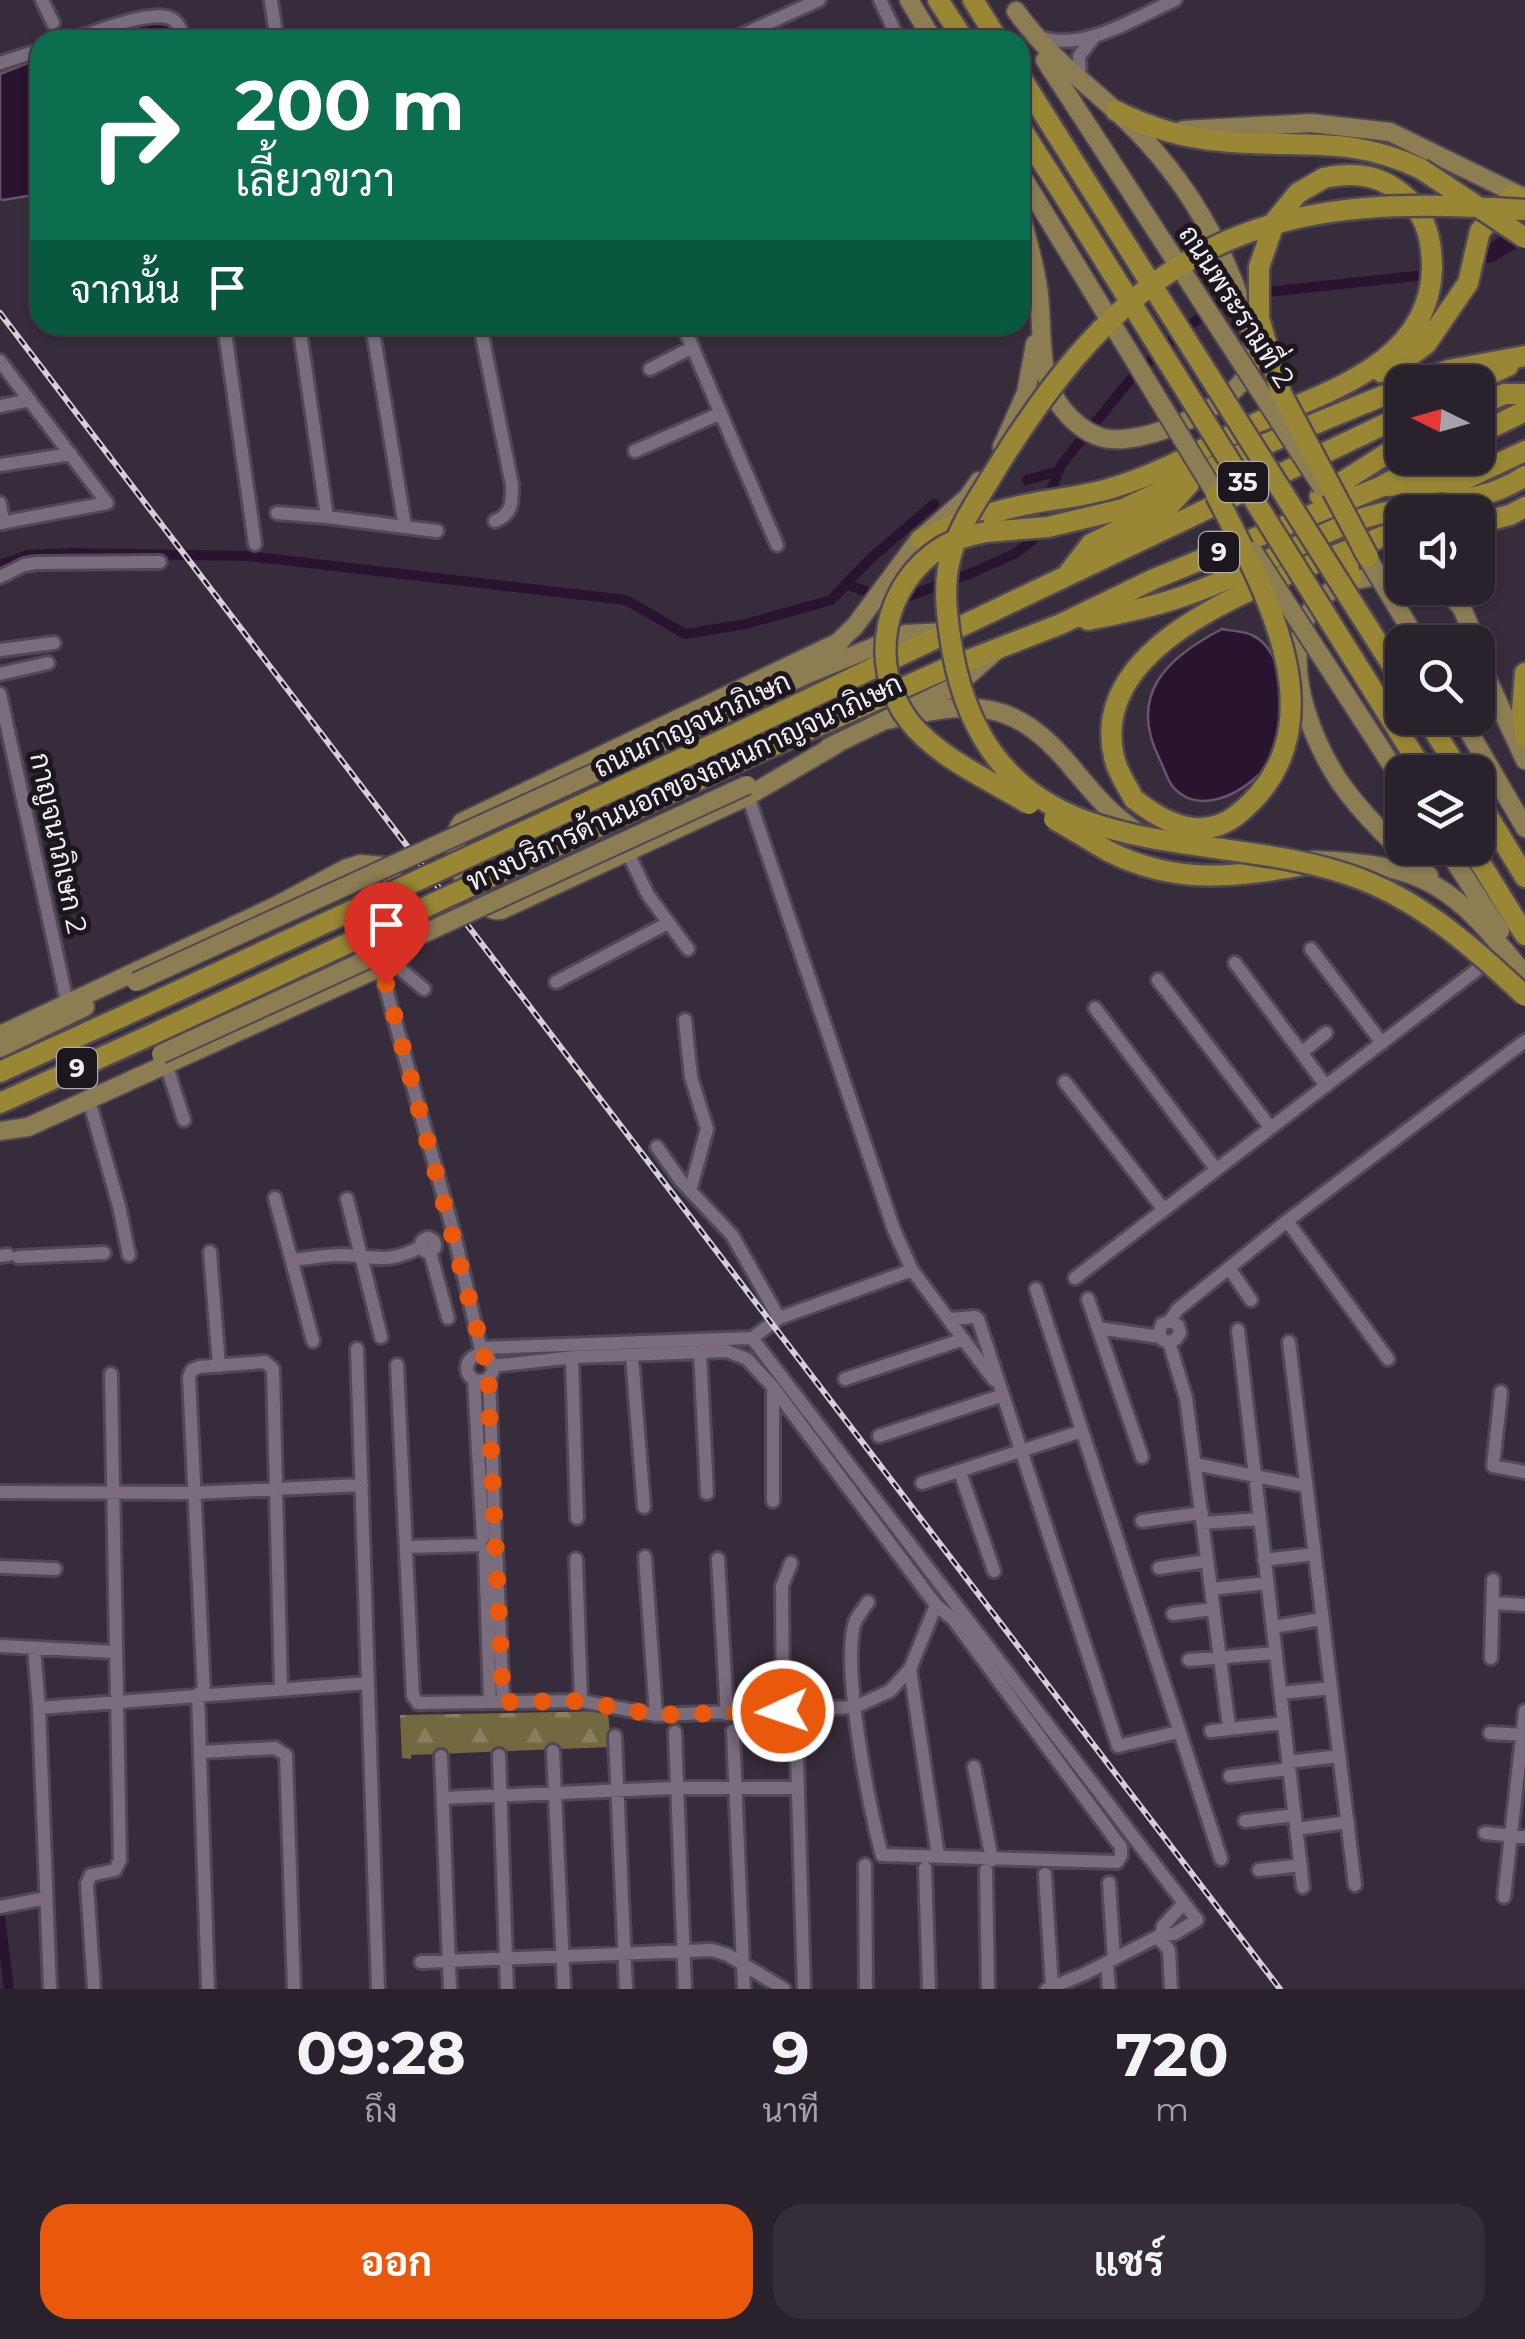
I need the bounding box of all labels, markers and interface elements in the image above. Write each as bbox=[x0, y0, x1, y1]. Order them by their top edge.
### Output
text: 200 m bbox=[235, 62, 465, 148]
icon: right bbox=[70, 70, 200, 200]
text: เลี้ยวขวา bbox=[235, 152, 395, 207]
street label: ถนนพระรามที่ 2 bbox=[1172, 215, 1308, 393]
icon: arrive bbox=[200, 260, 255, 315]
text: จากนั้น bbox=[70, 266, 180, 313]
north arrow bbox=[1385, 365, 1495, 475]
map controls bbox=[1385, 365, 1495, 865]
road number: 35 bbox=[1218, 462, 1268, 502]
button: sound bbox=[1385, 495, 1495, 605]
road number: 9 bbox=[1199, 532, 1239, 572]
button: search bbox=[1385, 625, 1495, 735]
street label: ถนนกาญจนาภิเษก bbox=[588, 664, 796, 785]
street label: ทางบริการด้านนอกของถนนกาญจนาภิเษก bbox=[460, 665, 908, 899]
street label: กาญจนาภิเษก 2 bbox=[22, 749, 95, 937]
button: layers bbox=[1385, 755, 1495, 865]
pin bbox=[344, 882, 429, 985]
icon: arrive bbox=[359, 897, 414, 952]
road number: 9 bbox=[57, 1048, 97, 1088]
position arrow bbox=[731, 1659, 835, 1763]
text: 09:28 bbox=[296, 2016, 466, 2089]
text: 9 bbox=[772, 2016, 810, 2089]
text: 720 bbox=[1115, 2018, 1229, 2091]
text: m bbox=[1155, 2090, 1189, 2129]
text: ถึง bbox=[365, 2091, 398, 2130]
text: นาที bbox=[762, 2091, 819, 2130]
button: ออก bbox=[40, 2204, 753, 2319]
button: แชร์ bbox=[773, 2204, 1485, 2319]

